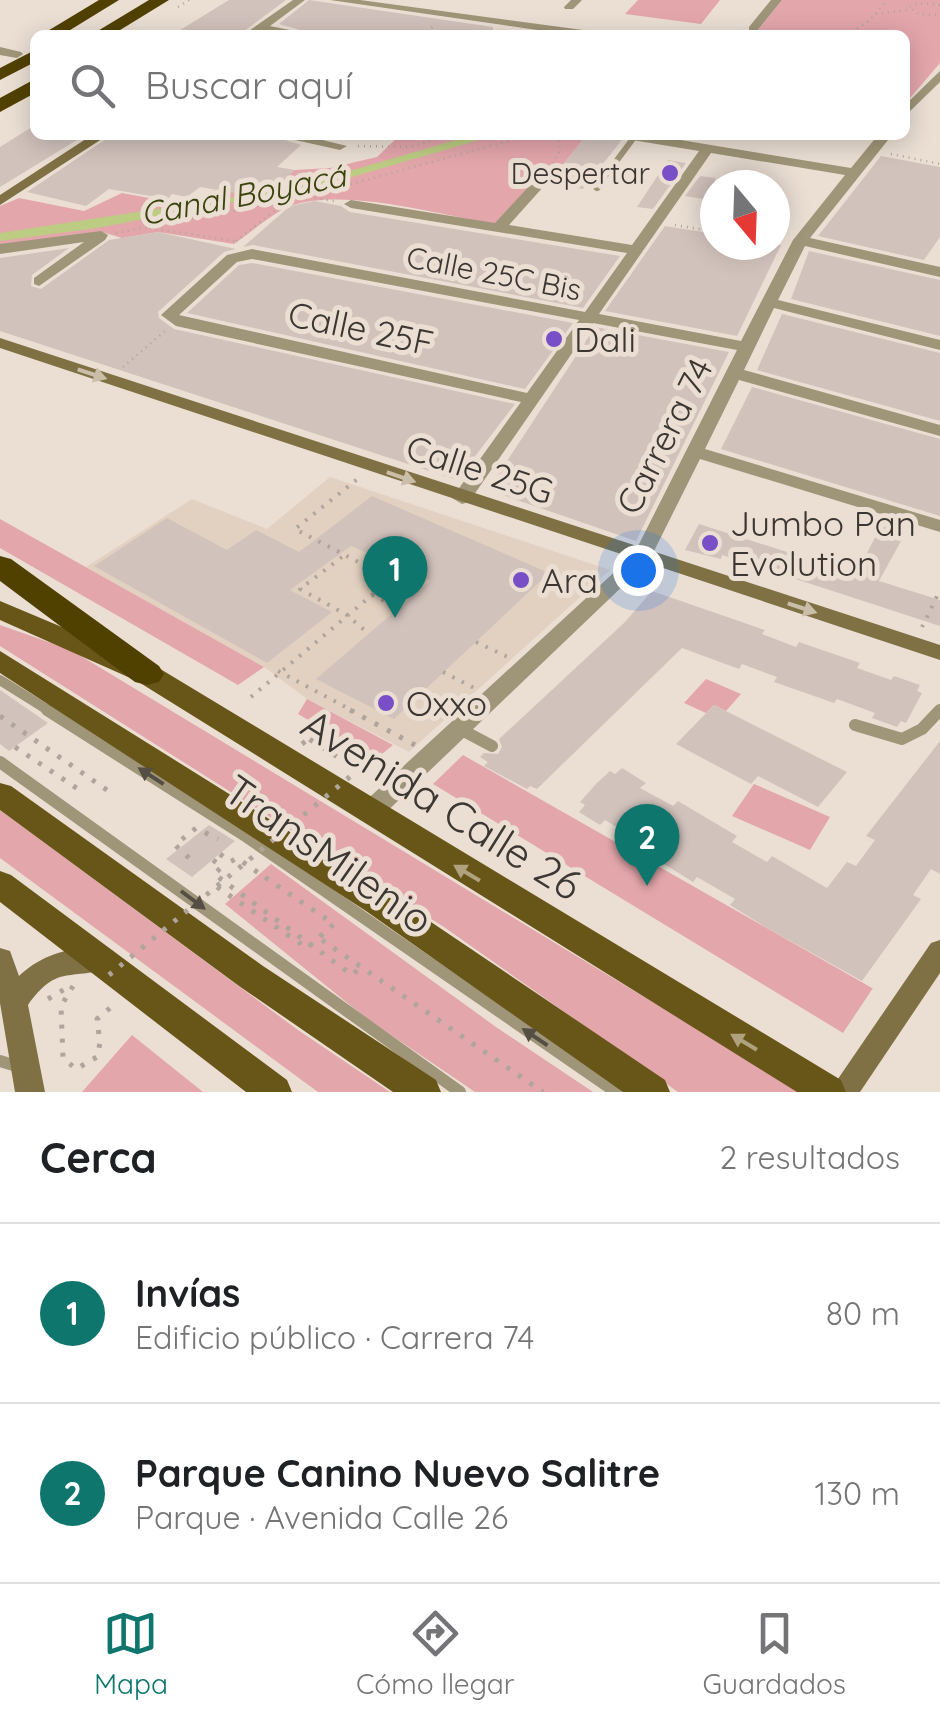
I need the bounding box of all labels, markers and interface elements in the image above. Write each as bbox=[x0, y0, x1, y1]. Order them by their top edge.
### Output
search box bbox=[30, 30, 910, 140]
icon: search bbox=[65, 58, 120, 113]
text: Buscar aquí bbox=[145, 61, 353, 109]
water label: Canal Boyacá bbox=[137, 154, 350, 233]
place label: Despertar bbox=[511, 154, 650, 192]
marker: Despertar bbox=[659, 162, 681, 184]
north arrow bbox=[700, 170, 790, 260]
street label: Calle 25C Bis bbox=[403, 237, 585, 309]
street label: Calle 25F bbox=[284, 291, 438, 365]
place label: Dali bbox=[574, 317, 636, 361]
marker: Dali bbox=[543, 328, 565, 350]
street label: Carrera 74 bbox=[606, 351, 722, 521]
one-way arrow bbox=[78, 367, 108, 382]
street label: Calle 25G bbox=[401, 425, 559, 513]
one-way arrow bbox=[386, 471, 416, 486]
place label: Jumbo Pan Evolution bbox=[730, 501, 916, 585]
marker: Jumbo Pan Evolution bbox=[699, 532, 721, 554]
pin: 1 bbox=[362, 536, 428, 618]
your location bbox=[613, 545, 664, 596]
place label: Ara bbox=[541, 558, 598, 602]
marker: Ara bbox=[510, 569, 532, 591]
one-way arrow bbox=[787, 602, 817, 617]
place label: Oxxo bbox=[406, 681, 487, 725]
marker: Oxxo bbox=[375, 692, 397, 714]
street label: Avenida Calle 26 bbox=[292, 697, 592, 911]
street label: TransMilenio bbox=[214, 763, 444, 945]
one-way arrow bbox=[137, 767, 164, 785]
pin: 2 bbox=[614, 804, 680, 886]
one-way arrow bbox=[453, 864, 481, 882]
one-way arrow bbox=[180, 890, 206, 909]
one-way arrow bbox=[522, 1028, 549, 1047]
one-way arrow bbox=[730, 1034, 758, 1051]
text: Cerca bbox=[40, 1131, 157, 1184]
text: 2 resultados bbox=[719, 1137, 900, 1177]
text: Invías bbox=[135, 1269, 240, 1317]
text: 1 bbox=[66, 1293, 79, 1333]
text: 80 m bbox=[826, 1293, 900, 1333]
text: Edificio público · Carrera 74 bbox=[135, 1317, 534, 1357]
text: Parque Canino Nuevo Salitre bbox=[135, 1449, 660, 1497]
text: 2 bbox=[63, 1473, 82, 1513]
text: 130 m bbox=[814, 1473, 900, 1513]
text: Parque · Avenida Calle 26 bbox=[135, 1497, 508, 1537]
tab: Mapa bbox=[94, 1606, 168, 1701]
tab: Cómo llegar bbox=[356, 1606, 515, 1701]
tab: Guardados bbox=[703, 1606, 846, 1701]

